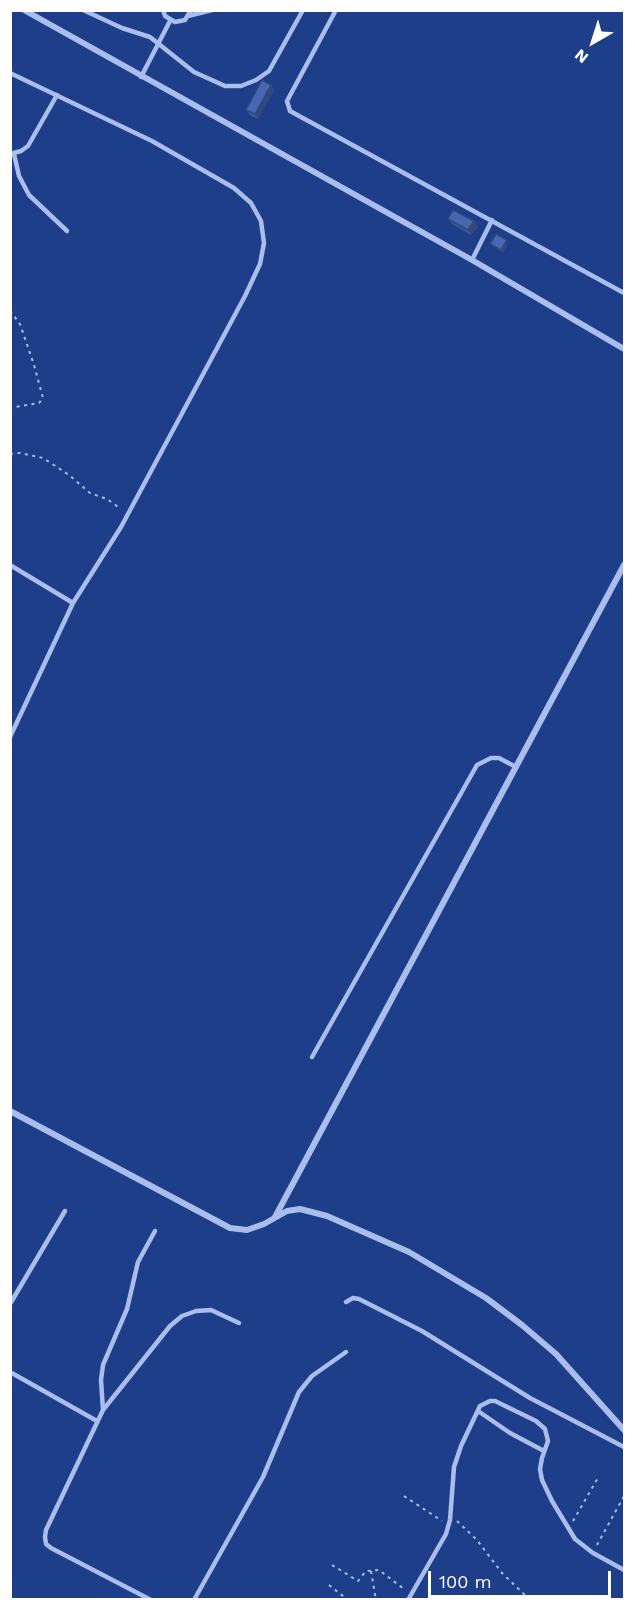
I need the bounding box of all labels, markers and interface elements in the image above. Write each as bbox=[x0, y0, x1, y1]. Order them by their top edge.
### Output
north arrow bbox=[563, 12, 623, 72]
text: N bbox=[571, 45, 592, 67]
scale bar bbox=[431, 1559, 614, 1597]
text: 100 m bbox=[439, 1571, 492, 1592]

